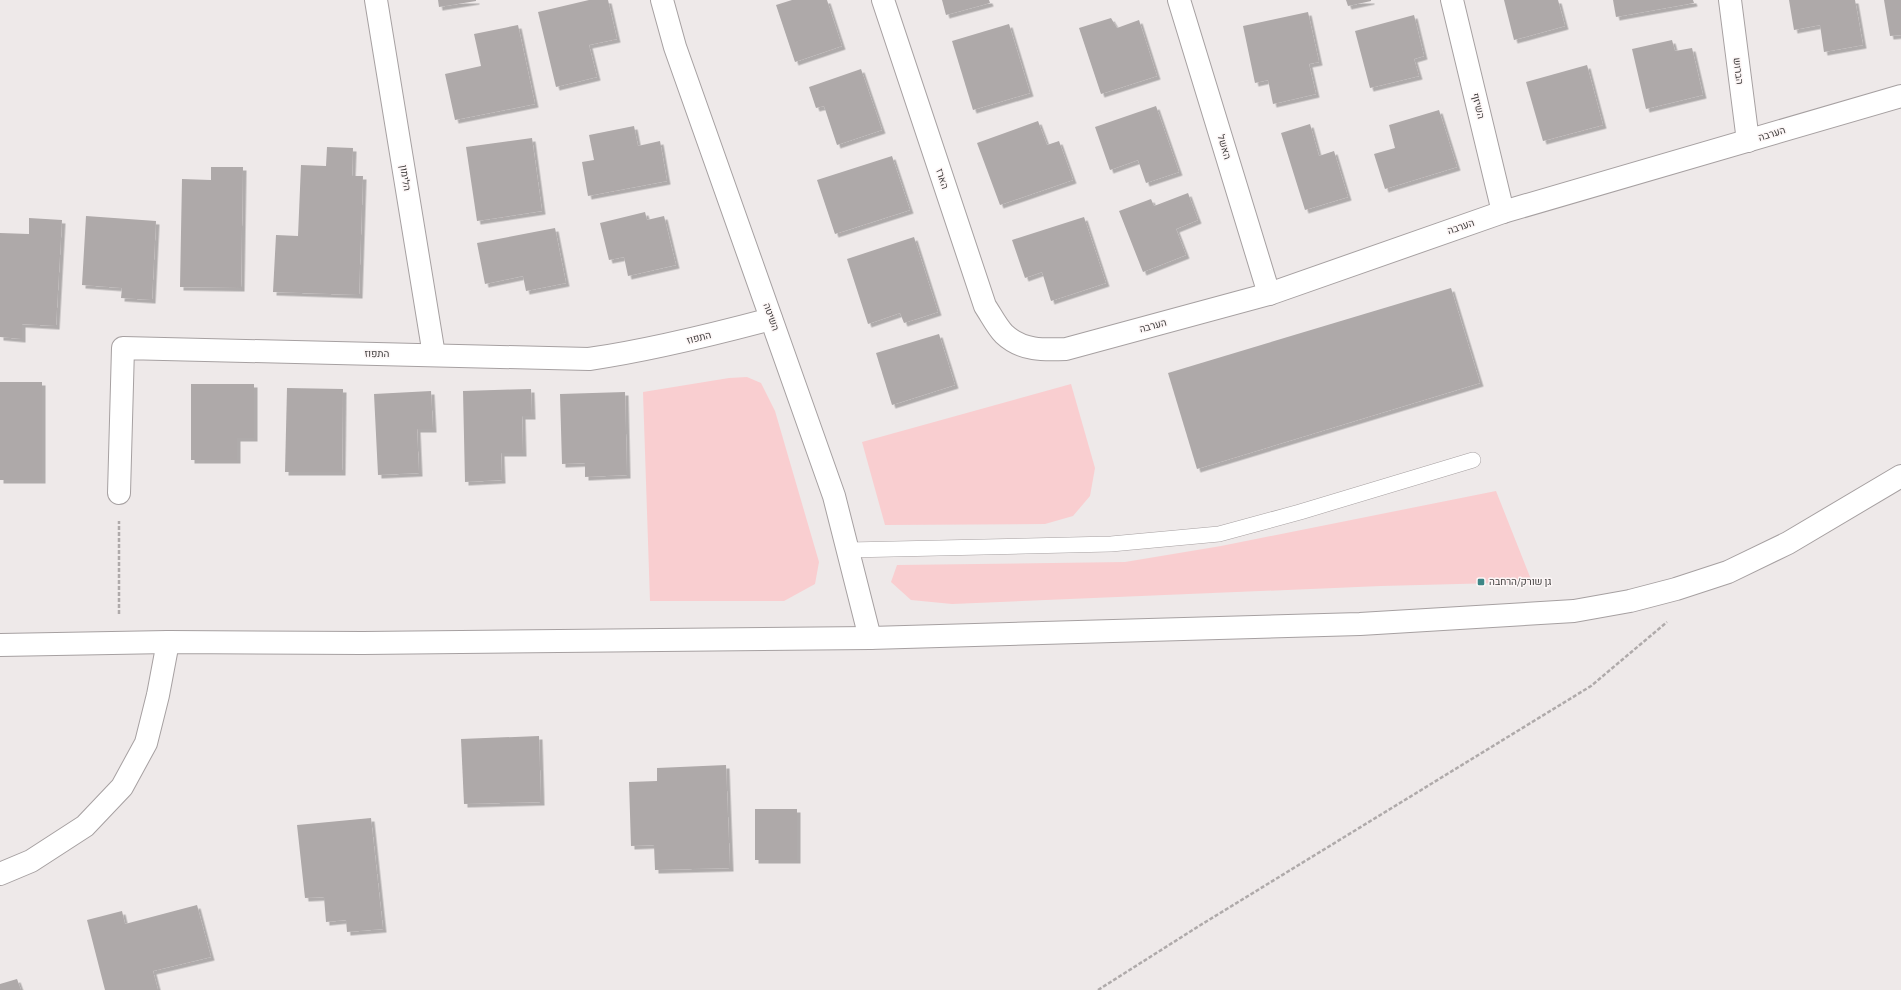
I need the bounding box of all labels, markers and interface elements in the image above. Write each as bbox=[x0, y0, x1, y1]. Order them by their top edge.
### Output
street label: הברוש bbox=[1729, 57, 1747, 85]
street label: השיזף bbox=[1468, 92, 1488, 121]
street label: הערבה bbox=[1757, 123, 1787, 145]
street label: האשל bbox=[1214, 133, 1234, 161]
street label: הלימון bbox=[396, 164, 414, 192]
street label: הארז bbox=[932, 167, 952, 191]
street label: הערבה bbox=[1446, 216, 1476, 238]
street label: השיטה bbox=[759, 301, 783, 333]
street label: הערבה bbox=[1138, 316, 1168, 336]
street label: התפוז bbox=[685, 328, 713, 348]
street label: התפוז bbox=[364, 347, 390, 361]
place label: גן שורק/הרחבה bbox=[1489, 575, 1551, 589]
marker: גן שורק/הרחבה bbox=[1476, 577, 1486, 587]

